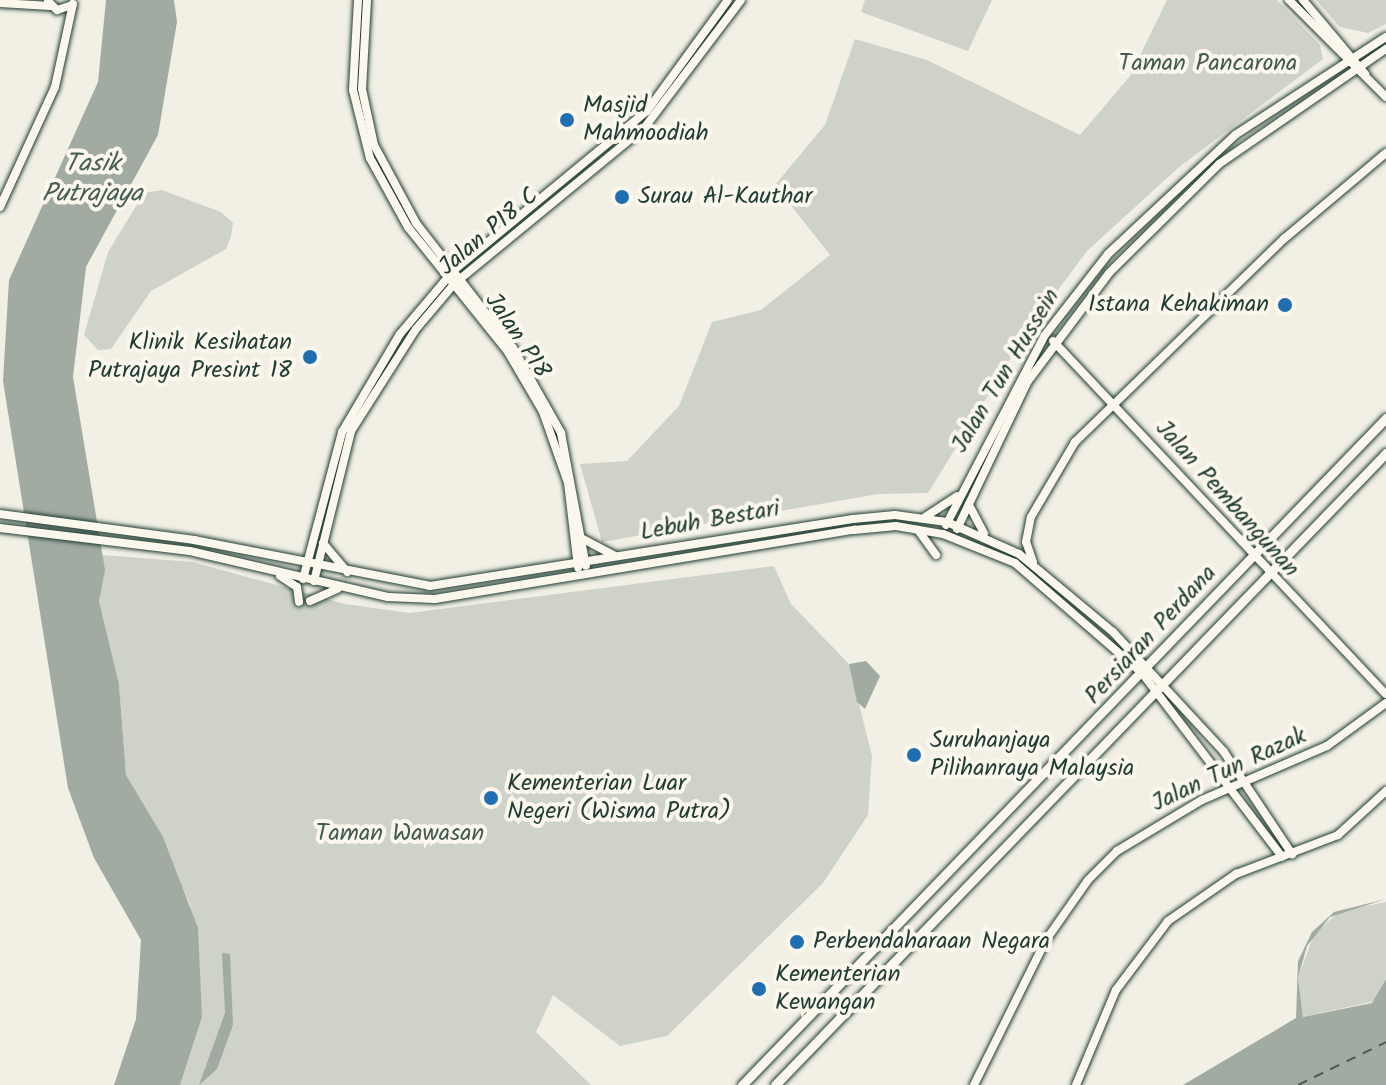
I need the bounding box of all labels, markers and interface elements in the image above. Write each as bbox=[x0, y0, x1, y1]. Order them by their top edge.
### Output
park label: Taman Pancarona bbox=[1119, 50, 1297, 78]
place label: Masjid Mahmoodiah bbox=[583, 92, 709, 148]
marker: Masjid Mahmoodiah bbox=[558, 111, 576, 129]
water label: Tasik Putrajaya bbox=[42, 149, 142, 210]
street label: Jalan P18 C bbox=[433, 182, 545, 282]
place label: Surau Al-Kauthar bbox=[638, 183, 812, 211]
marker: Surau Al-Kauthar bbox=[613, 188, 631, 206]
street label: Jalan Tun Hussein bbox=[946, 284, 1066, 458]
street label: Jalan P18 bbox=[478, 288, 556, 384]
place label: Istana Kehakiman bbox=[1088, 291, 1269, 319]
marker: Istana Kehakiman bbox=[1276, 296, 1294, 314]
place label: Klinik Kesihatan Putrajaya Presint 18 bbox=[88, 329, 292, 385]
marker: Klinik Kesihatan Putrajaya Presint 18 bbox=[299, 346, 321, 368]
street label: Jalan Pembangunan bbox=[1149, 415, 1305, 583]
street label: Lebuh Bestari bbox=[638, 495, 782, 547]
street label: Persiaran Perdana bbox=[1079, 559, 1223, 711]
street label: Jalan Tun Razak bbox=[1147, 722, 1311, 818]
place label: Suruhanjaya Pilihanraya Malaysia bbox=[930, 727, 1134, 783]
marker: Suruhanjaya Pilihanraya Malaysia bbox=[905, 746, 923, 764]
place label: Kementerian Luar Negeri (Wisma Putra) bbox=[507, 770, 731, 826]
marker: Kementerian Luar Negeri (Wisma Putra) bbox=[482, 789, 500, 807]
park label: Taman Wawasan bbox=[316, 820, 484, 848]
place label: Perbendaharaan Negara bbox=[813, 928, 1050, 956]
marker: Perbendaharaan Negara bbox=[788, 933, 806, 951]
place label: Kementerian Kewangan bbox=[775, 961, 900, 1017]
marker: Kementerian Kewangan bbox=[750, 980, 768, 998]

